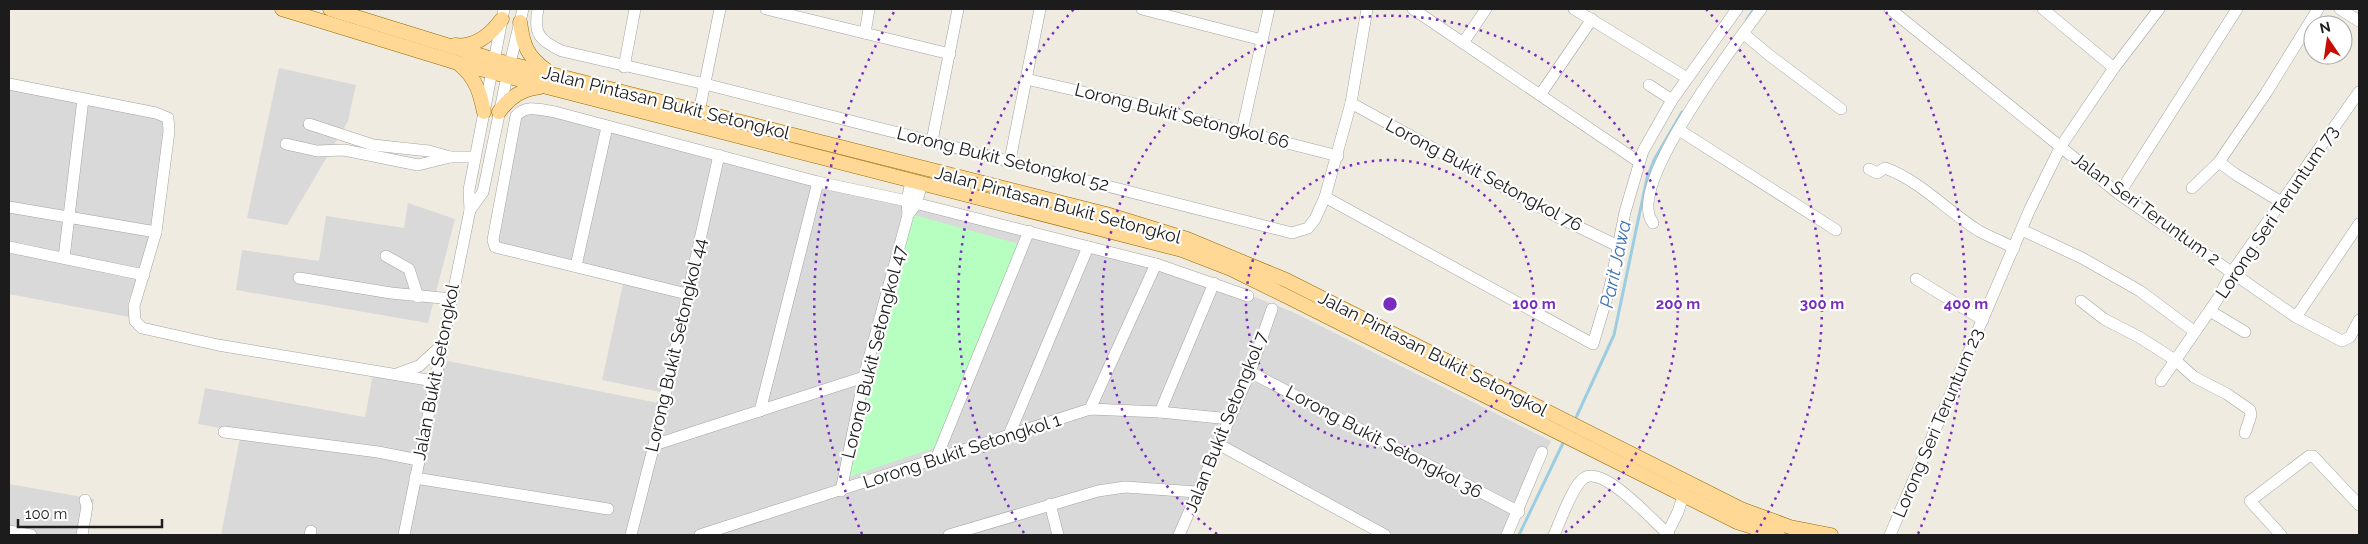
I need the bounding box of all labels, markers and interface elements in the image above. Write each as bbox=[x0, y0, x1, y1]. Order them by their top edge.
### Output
north arrow bbox=[2303, 15, 2353, 65]
text: N bbox=[2318, 18, 2332, 36]
street label: Jalan Pintasan Bukit Setongkol bbox=[540, 62, 792, 143]
street label: Lorong Bukit Setongkol 66 bbox=[1072, 79, 1292, 152]
street label: Lorong Bukit Setongkol 76 bbox=[1382, 114, 1586, 235]
street label: Lorong Seri Teruntum 73 bbox=[2211, 121, 2342, 302]
street label: Lorong Bukit Setongkol 52 bbox=[895, 122, 1112, 195]
street label: Jalan Seri Teruntum 2 bbox=[2068, 148, 2225, 269]
street label: Jalan Pintasan Bukit Setongkol bbox=[933, 161, 1184, 248]
water label: Parit Jawa bbox=[1595, 218, 1635, 310]
street label: Lorong Bukit Setongkol 44 bbox=[641, 236, 710, 454]
street label: Lorong Bukit Setongkol 47 bbox=[837, 243, 910, 460]
street label: Jalan Bukit Setongkol bbox=[408, 282, 463, 462]
street label: Jalan Pintasan Bukit Setongkol bbox=[1315, 287, 1551, 421]
centre of rings bbox=[1381, 295, 1399, 313]
text: 100 m bbox=[1512, 295, 1556, 313]
text: 200 m bbox=[1656, 295, 1700, 313]
text: 300 m bbox=[1800, 295, 1844, 313]
text: 400 m bbox=[1944, 295, 1988, 313]
street label: Lorong Seri Teruntum 23 bbox=[1888, 325, 1987, 521]
street label: Jalan Bukit Setongkol 7 bbox=[1180, 328, 1272, 515]
street label: Lorong Bukit Setongkol 36 bbox=[1282, 381, 1486, 502]
street label: Lorong Bukit Setongkol 1 bbox=[860, 409, 1064, 492]
scale bar bbox=[18, 496, 161, 528]
text: 100 m bbox=[25, 505, 67, 523]

